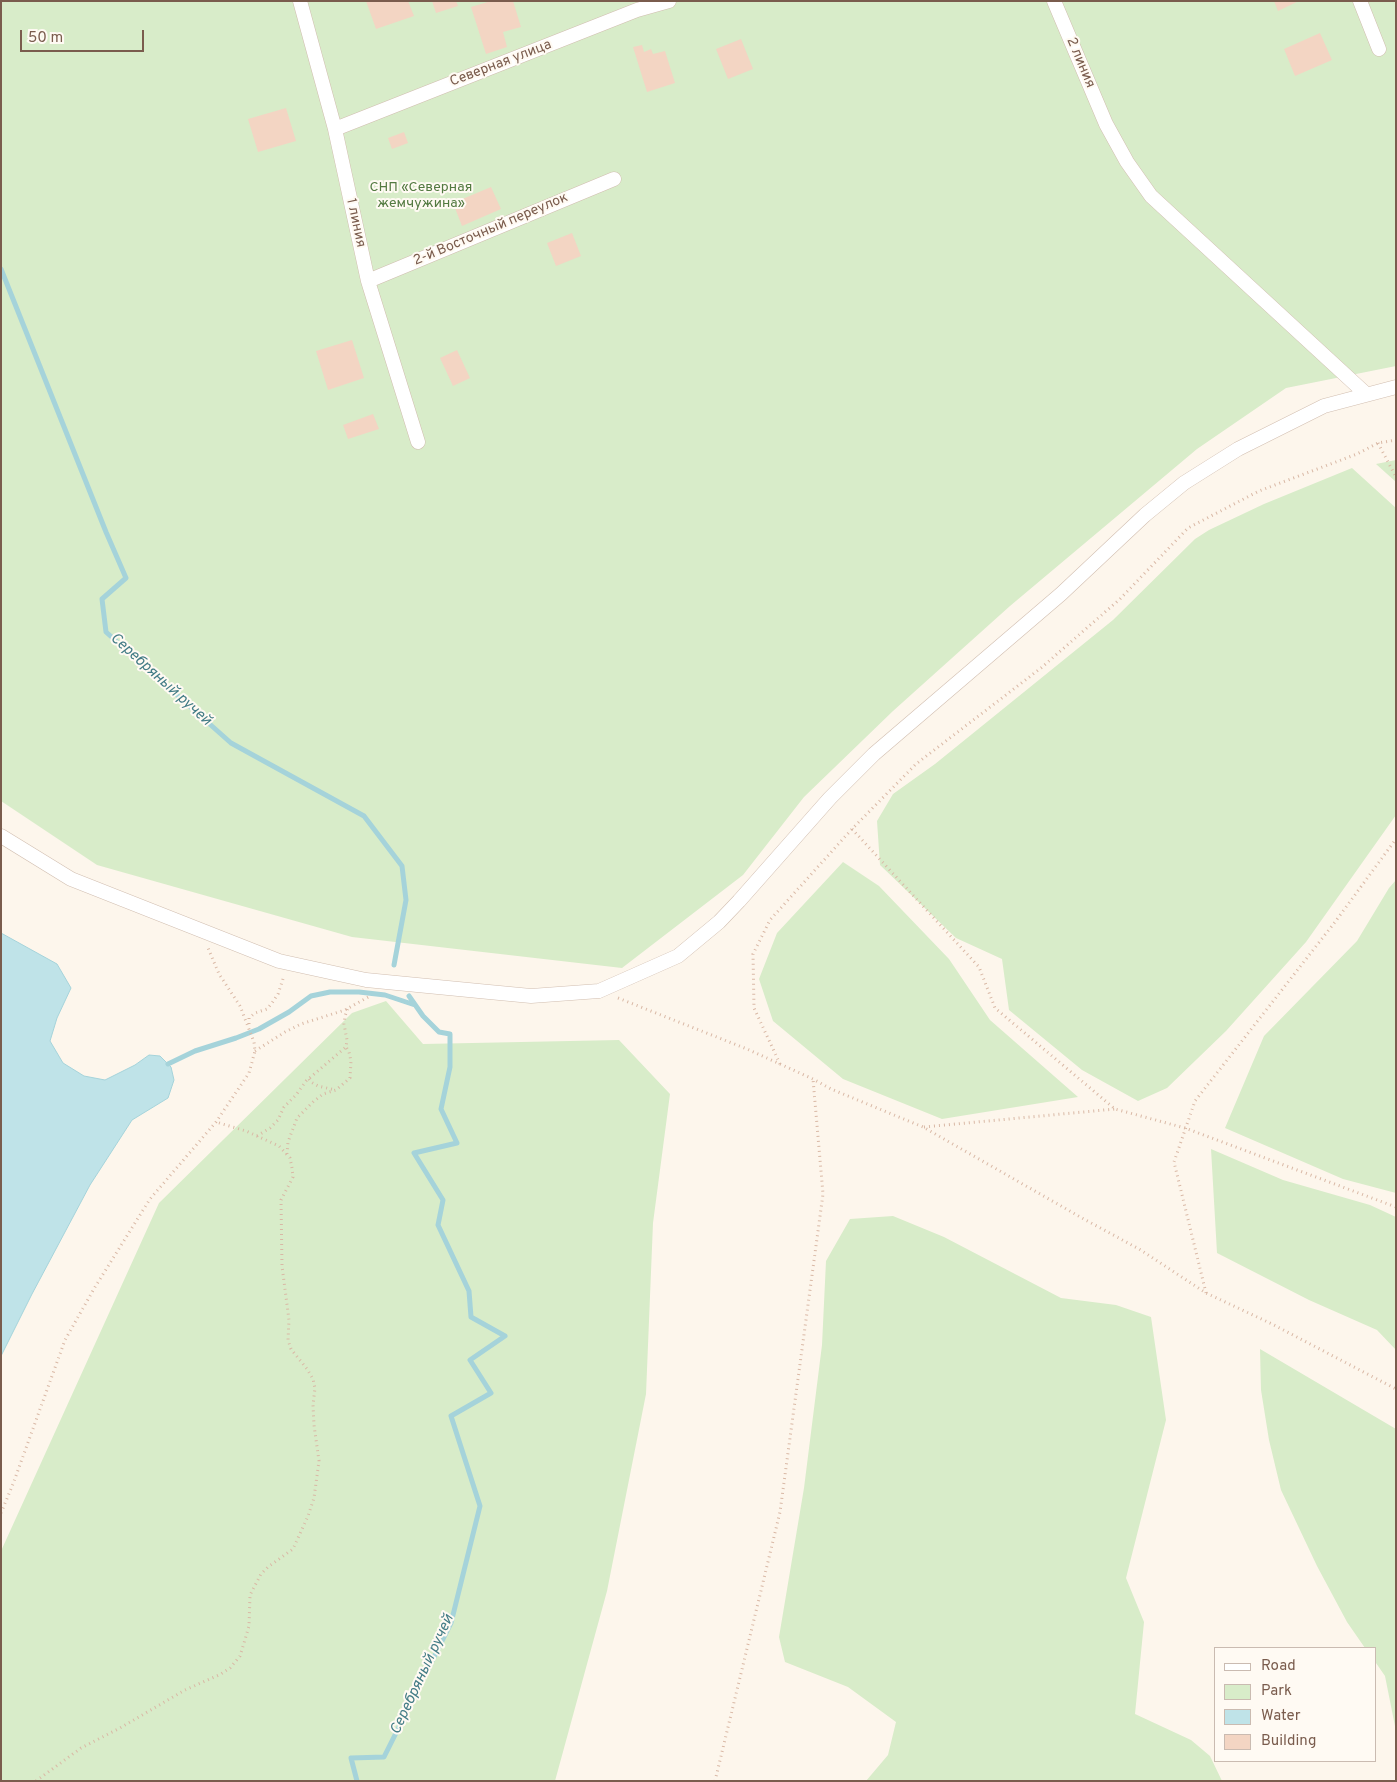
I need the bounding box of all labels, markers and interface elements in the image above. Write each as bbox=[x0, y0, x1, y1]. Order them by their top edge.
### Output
scale bar bbox=[22, 20, 146, 52]
text: 50 m bbox=[28, 29, 63, 48]
street label: 2 линия bbox=[1062, 35, 1098, 91]
street label: Северная улица bbox=[448, 37, 554, 91]
park label: СНП «Северная жемчужина» bbox=[370, 180, 472, 212]
street label: 2-й Восточный переулок bbox=[411, 190, 571, 270]
street label: 1 линия bbox=[342, 197, 368, 249]
water label: Серебряный ручей bbox=[106, 630, 214, 730]
water label: Серебряный ручей bbox=[387, 1612, 459, 1738]
legend bbox=[1214, 1647, 1377, 1762]
text: Road bbox=[1261, 1657, 1296, 1676]
text: Park bbox=[1261, 1682, 1292, 1701]
text: Water bbox=[1261, 1707, 1300, 1726]
text: Building bbox=[1261, 1732, 1316, 1751]

